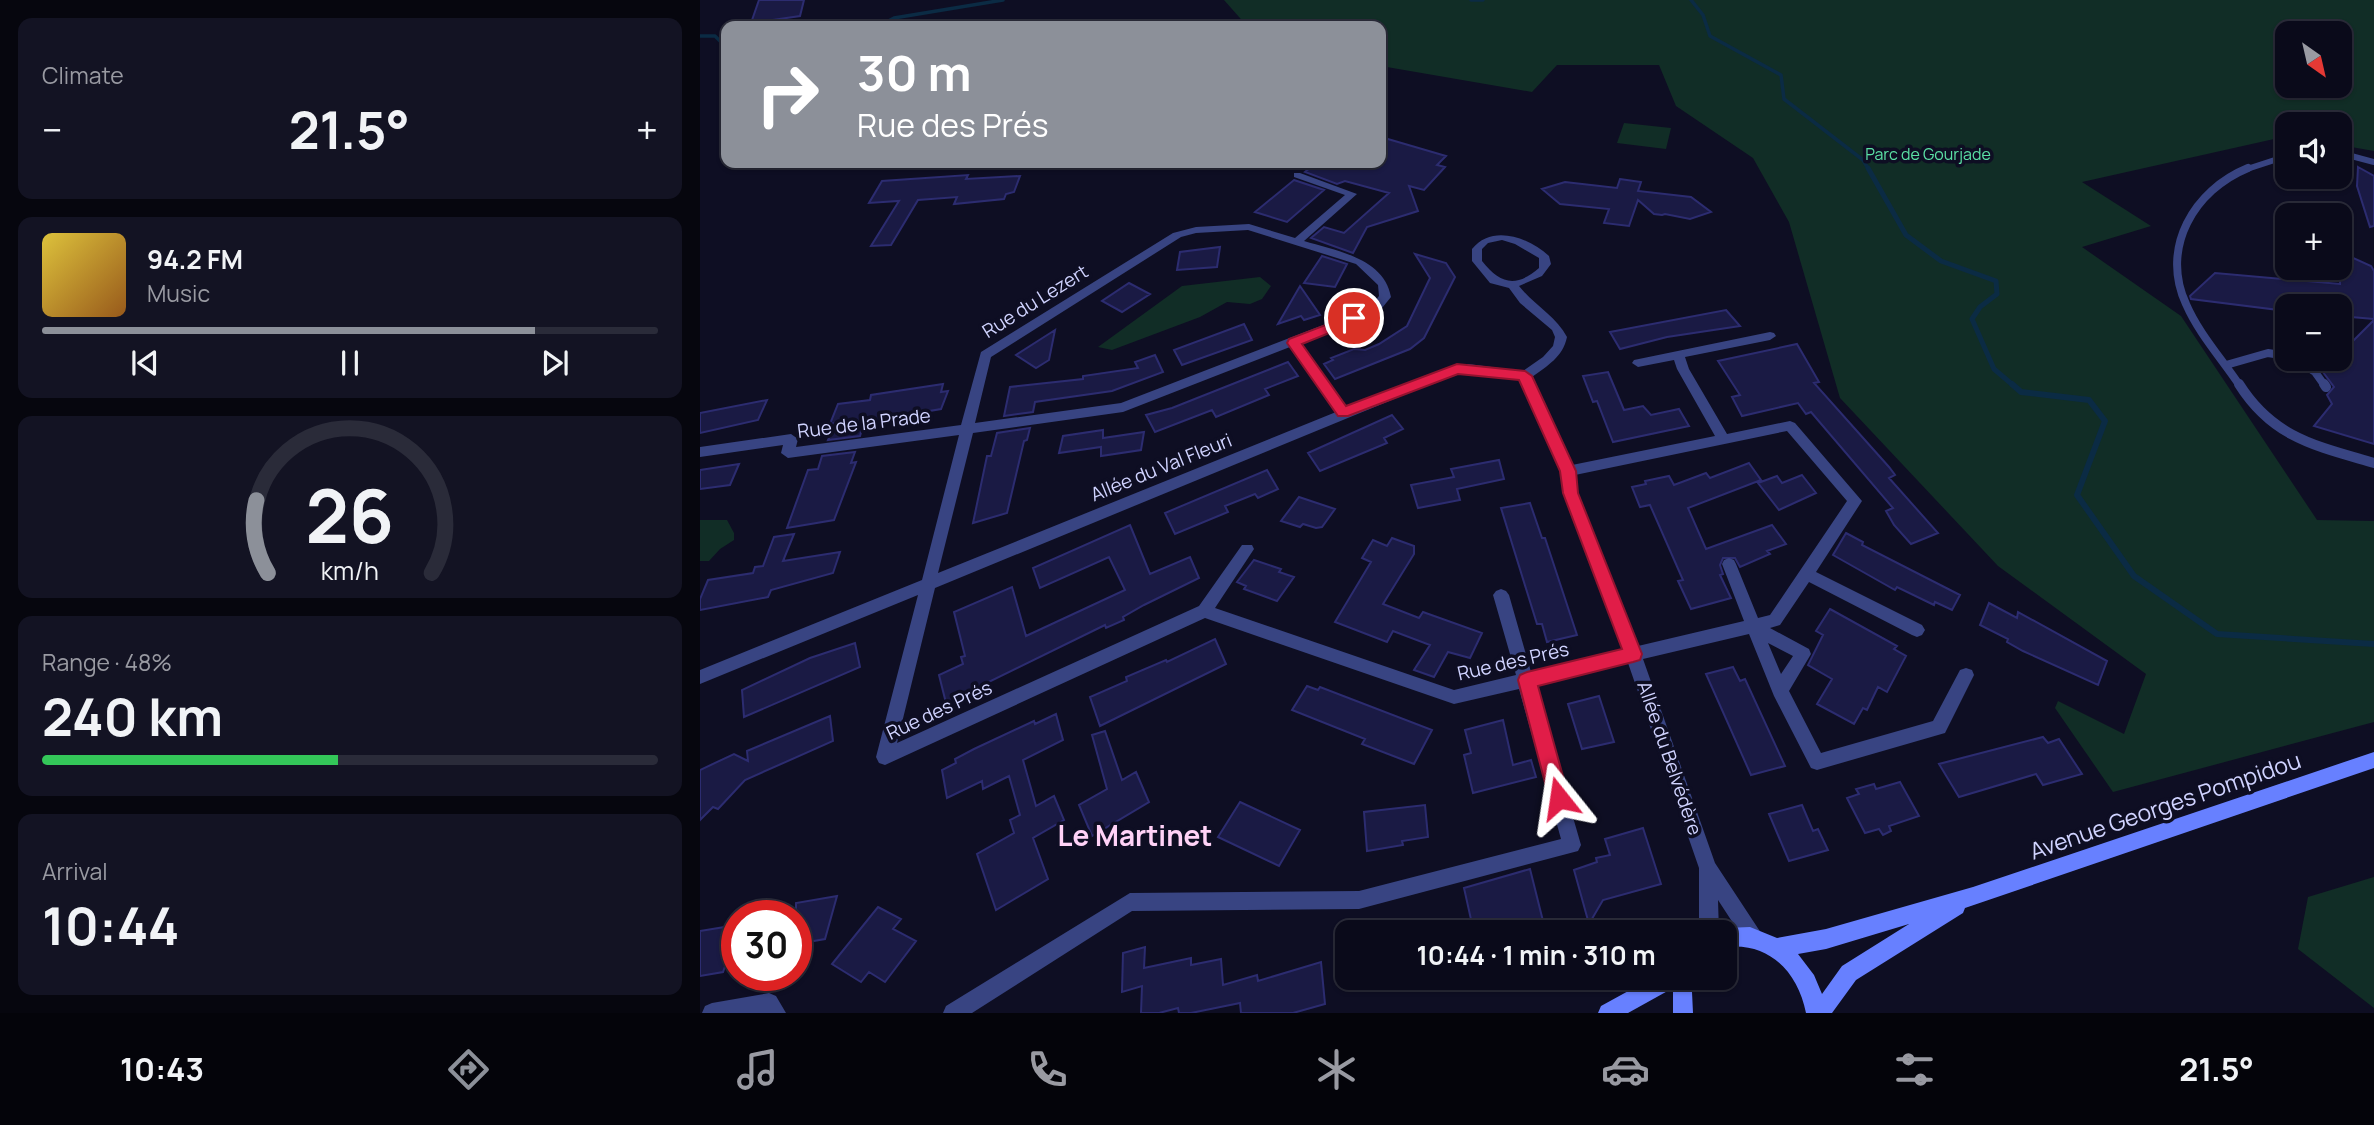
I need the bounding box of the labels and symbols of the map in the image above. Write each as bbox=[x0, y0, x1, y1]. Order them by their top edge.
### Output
north arrow bbox=[2275, 21, 2352, 98]
park label: Parc de Gourjade bbox=[1865, 143, 1991, 165]
street label: Rue du Lezert bbox=[977, 258, 1093, 344]
pin bbox=[1324, 288, 1384, 348]
street label: Rue de la Prade bbox=[796, 402, 932, 444]
street label: Allée du Val Fleuri bbox=[1086, 427, 1236, 507]
street label: Rue des Prés bbox=[1455, 636, 1571, 686]
street label: Rue des Prés bbox=[882, 674, 996, 746]
street label: Allée du Belvédère bbox=[1631, 677, 1709, 839]
street label: Avenue Georges Pompidou bbox=[2025, 743, 2305, 867]
position arrow bbox=[1522, 761, 1596, 835]
district label: Le Martinet bbox=[1058, 816, 1212, 854]
speed limit sign: 30 bbox=[721, 900, 812, 991]

